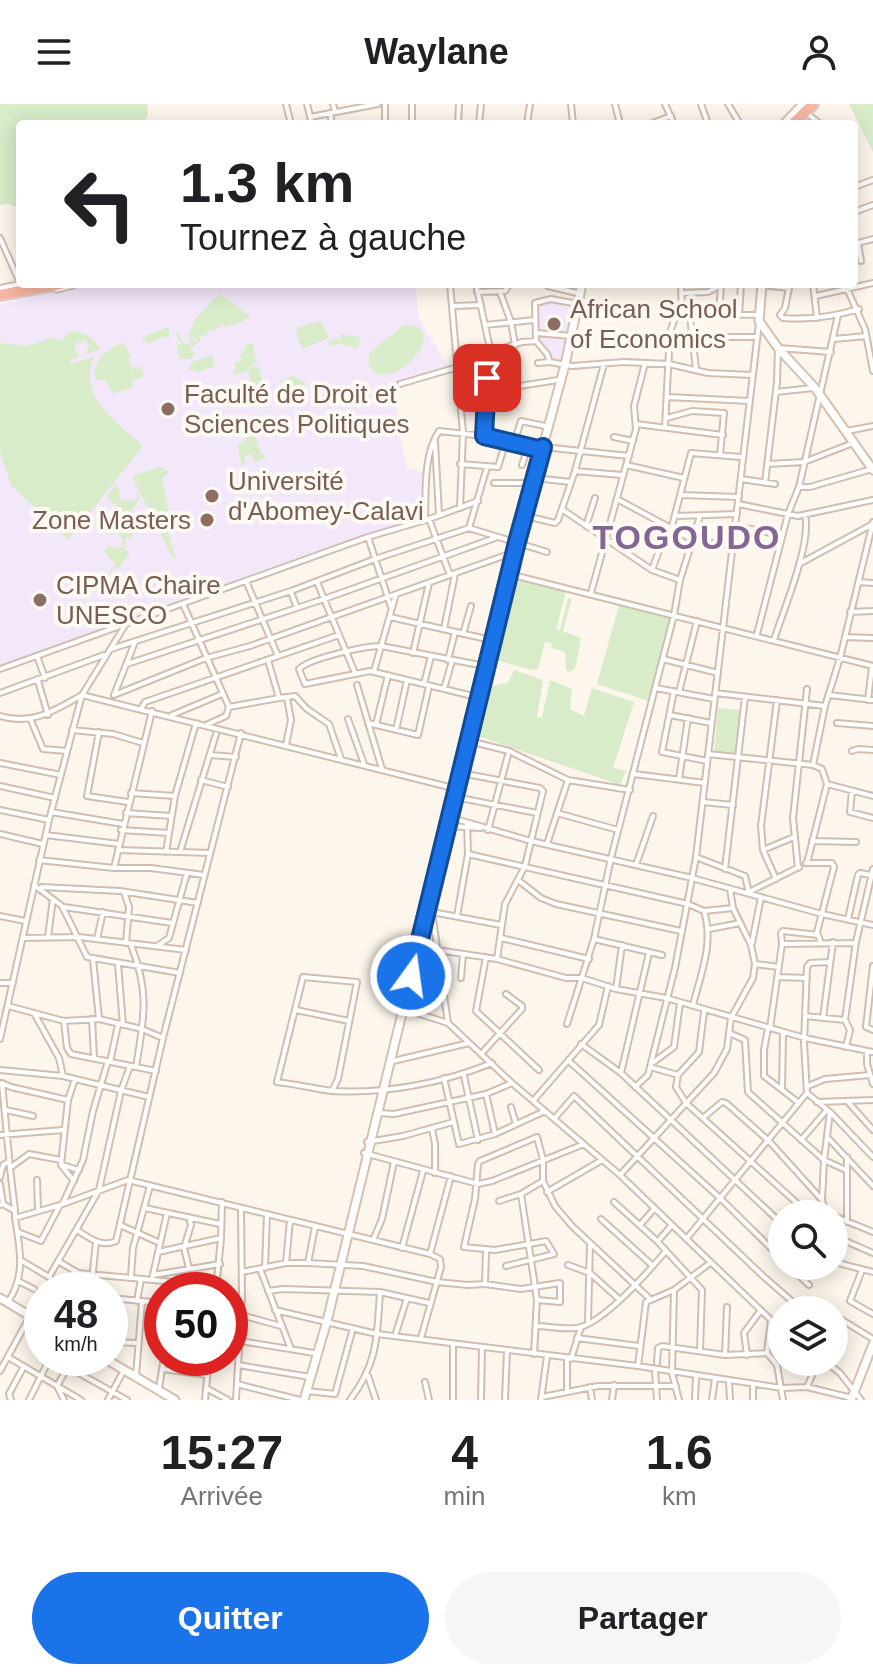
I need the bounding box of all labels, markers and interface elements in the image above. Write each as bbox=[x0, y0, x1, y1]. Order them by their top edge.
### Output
icon: menu bbox=[32, 30, 76, 74]
icon: person bbox=[797, 30, 841, 74]
text: Waylane bbox=[364, 31, 509, 72]
text: 1.3 km bbox=[180, 151, 354, 214]
icon: left bbox=[48, 152, 152, 256]
text: Tournez à gauche bbox=[180, 217, 466, 258]
place label: African School of Economics bbox=[570, 294, 738, 354]
marker: African School of Economics bbox=[545, 315, 563, 333]
pin bbox=[453, 344, 521, 412]
icon: arrive bbox=[465, 356, 509, 400]
place label: Faculté de Droit et Sciences Politiques bbox=[184, 379, 409, 439]
marker: Faculté de Droit et Sciences Politiques bbox=[159, 400, 177, 418]
place label: Université d'Abomey-Calavi bbox=[228, 466, 424, 526]
marker: Université d'Abomey-Calavi bbox=[203, 487, 221, 505]
place label: Zone Masters bbox=[32, 505, 191, 535]
marker: Zone Masters bbox=[198, 511, 216, 529]
district label: TOGOUDO bbox=[592, 518, 782, 556]
place label: CIPMA Chaire UNESCO bbox=[56, 570, 221, 630]
marker: CIPMA Chaire UNESCO bbox=[31, 591, 49, 609]
position arrow bbox=[369, 934, 453, 1018]
map controls bbox=[768, 1200, 848, 1376]
button: search bbox=[768, 1200, 848, 1280]
speed limit sign: 50 bbox=[144, 1272, 248, 1376]
text: 48 bbox=[54, 1292, 98, 1336]
button: layers bbox=[768, 1296, 848, 1376]
text: km/h bbox=[54, 1333, 98, 1355]
text: 15:27 bbox=[160, 1426, 283, 1479]
text: 4 bbox=[451, 1426, 478, 1479]
text: 1.6 bbox=[646, 1426, 713, 1479]
text: Arrivée bbox=[181, 1481, 263, 1511]
text: min bbox=[444, 1481, 485, 1511]
text: km bbox=[662, 1481, 697, 1511]
button: Quitter bbox=[32, 1572, 429, 1664]
button: Partager bbox=[445, 1572, 841, 1664]

